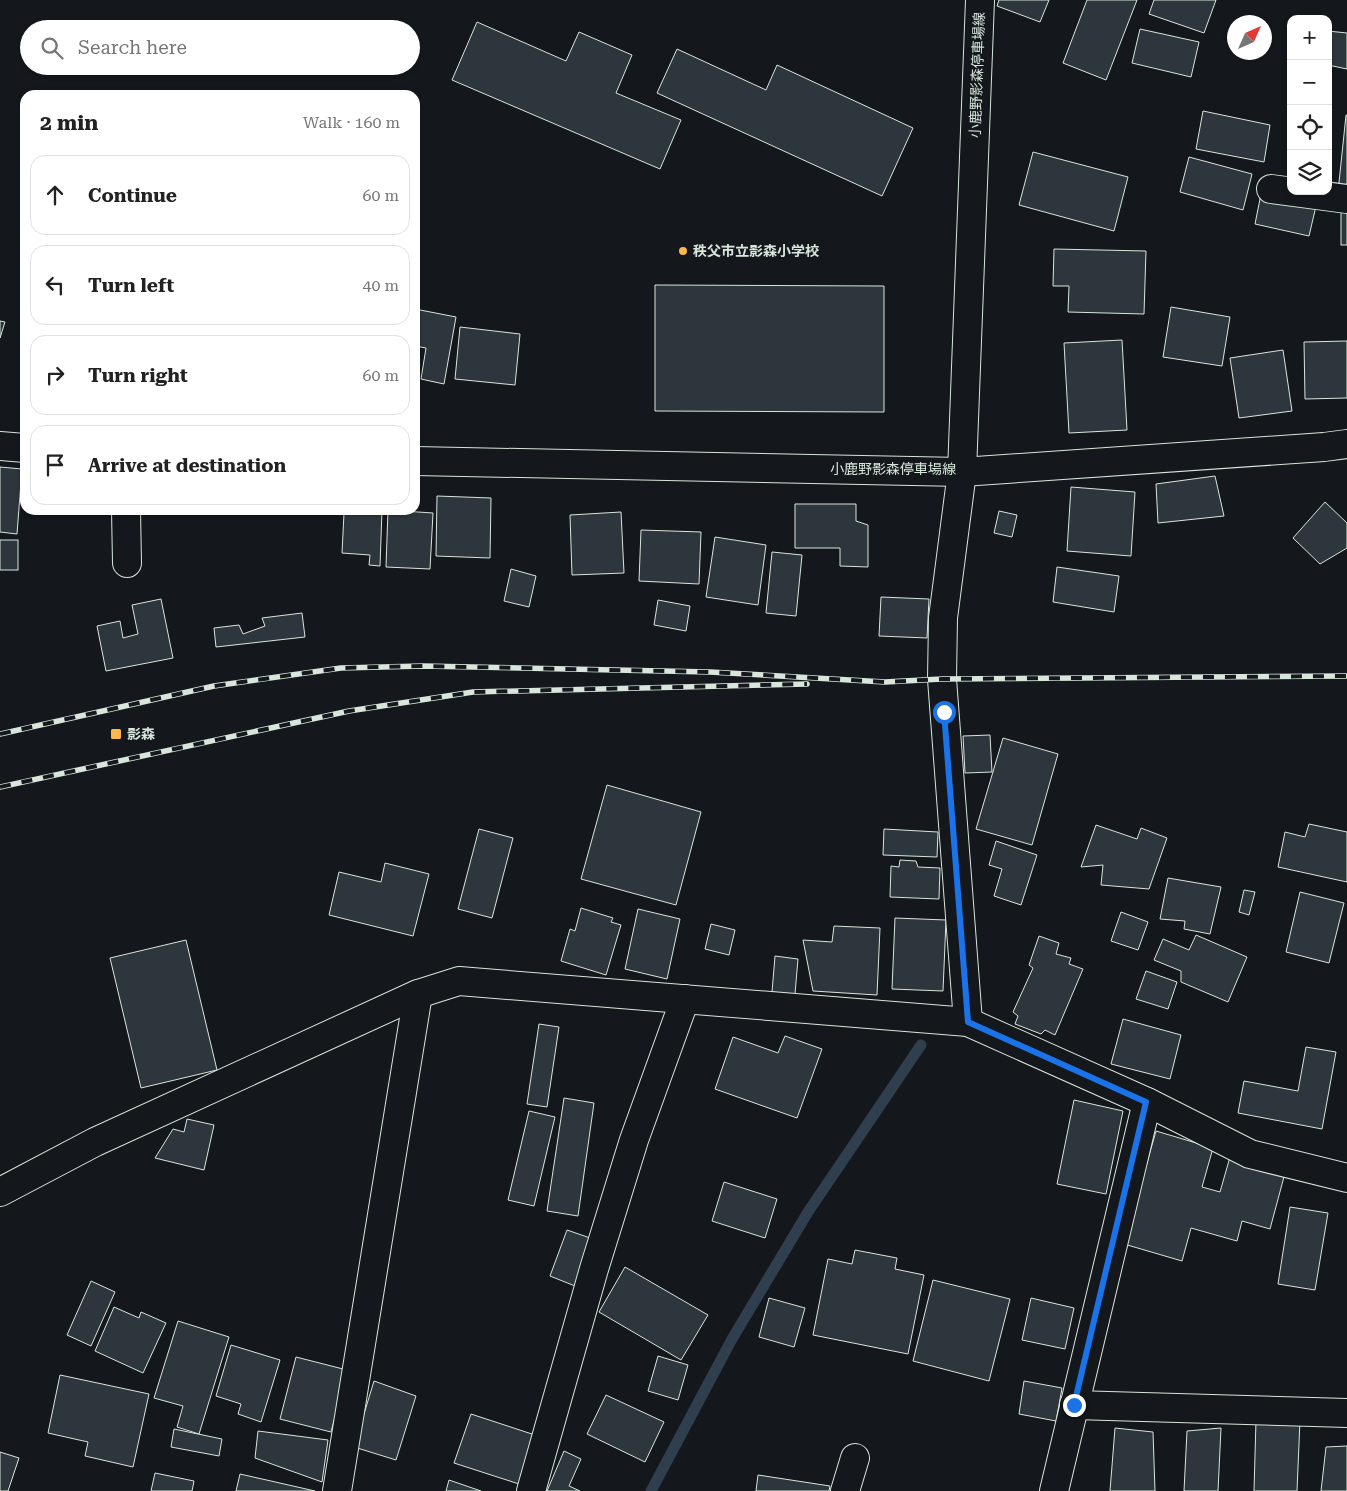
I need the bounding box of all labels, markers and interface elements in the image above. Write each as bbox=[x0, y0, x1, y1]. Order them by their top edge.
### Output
street label: 小鹿野影森停車場線 bbox=[967, 12, 987, 138]
north arrow bbox=[1227, 15, 1272, 60]
map controls bbox=[1287, 15, 1332, 195]
button: + bbox=[1287, 15, 1332, 60]
search box bbox=[20, 20, 420, 75]
icon: search bbox=[38, 34, 66, 62]
text: Search here bbox=[78, 36, 187, 59]
button: − bbox=[1287, 60, 1332, 105]
button: locate bbox=[1287, 105, 1332, 150]
text: 2 min bbox=[40, 111, 98, 135]
text: Walk · 160 m bbox=[303, 113, 400, 132]
button: layers bbox=[1287, 150, 1332, 195]
icon: ahead bbox=[41, 181, 69, 209]
text: Continue bbox=[88, 184, 177, 207]
text: 60 m bbox=[362, 186, 399, 205]
place label: 秩父市立影森小学校 bbox=[693, 243, 819, 259]
marker: 秩父市立影森小学校 bbox=[677, 245, 689, 257]
icon: left bbox=[41, 271, 69, 299]
text: Turn left bbox=[88, 274, 174, 297]
text: 40 m bbox=[362, 276, 399, 295]
icon: right bbox=[41, 361, 69, 389]
text: Turn right bbox=[88, 364, 188, 387]
text: 60 m bbox=[362, 366, 399, 385]
icon: arrive bbox=[41, 451, 69, 479]
text: Arrive at destination bbox=[88, 454, 286, 477]
street label: 小鹿野影森停車場線 bbox=[830, 461, 956, 477]
route start bbox=[933, 701, 956, 724]
place label: 影森 bbox=[127, 726, 155, 742]
marker: 影森 bbox=[109, 727, 123, 741]
route end bbox=[1063, 1394, 1086, 1417]

